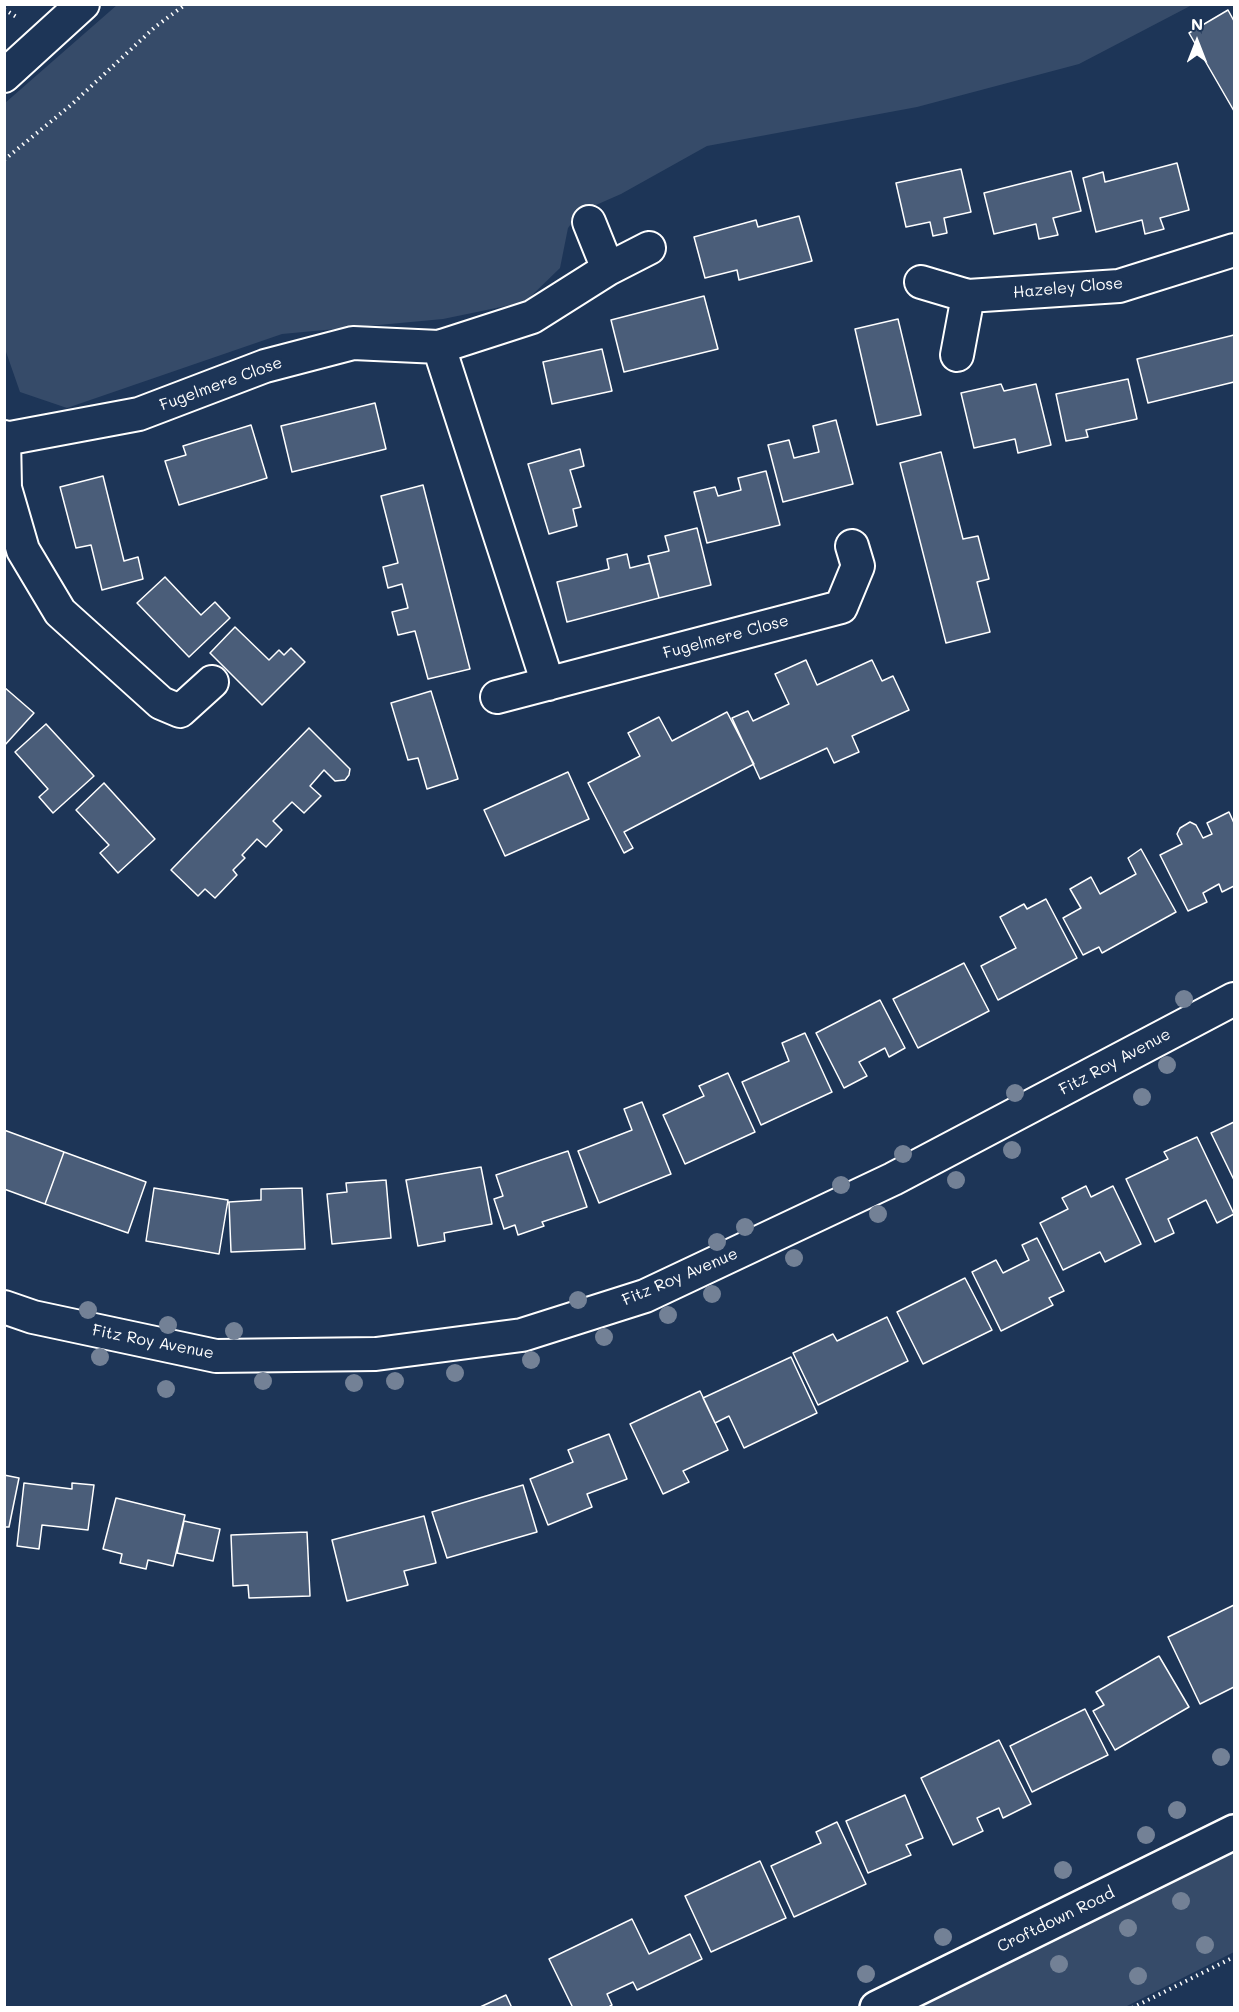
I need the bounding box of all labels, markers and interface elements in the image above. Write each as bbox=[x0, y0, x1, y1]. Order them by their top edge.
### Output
north arrow bbox=[1167, 12, 1227, 72]
text: N bbox=[1191, 13, 1203, 34]
street label: Hazeley Close bbox=[1012, 274, 1124, 302]
street label: Fugelmere Close bbox=[157, 353, 285, 415]
street label: Fugelmere Close bbox=[661, 611, 791, 663]
street label: Fitz Roy Avenue bbox=[1056, 1025, 1174, 1099]
street label: Fitz Roy Avenue bbox=[619, 1244, 741, 1310]
street label: Fitz Roy Avenue bbox=[91, 1321, 215, 1363]
street label: Croftdown Road bbox=[994, 1883, 1118, 1957]

